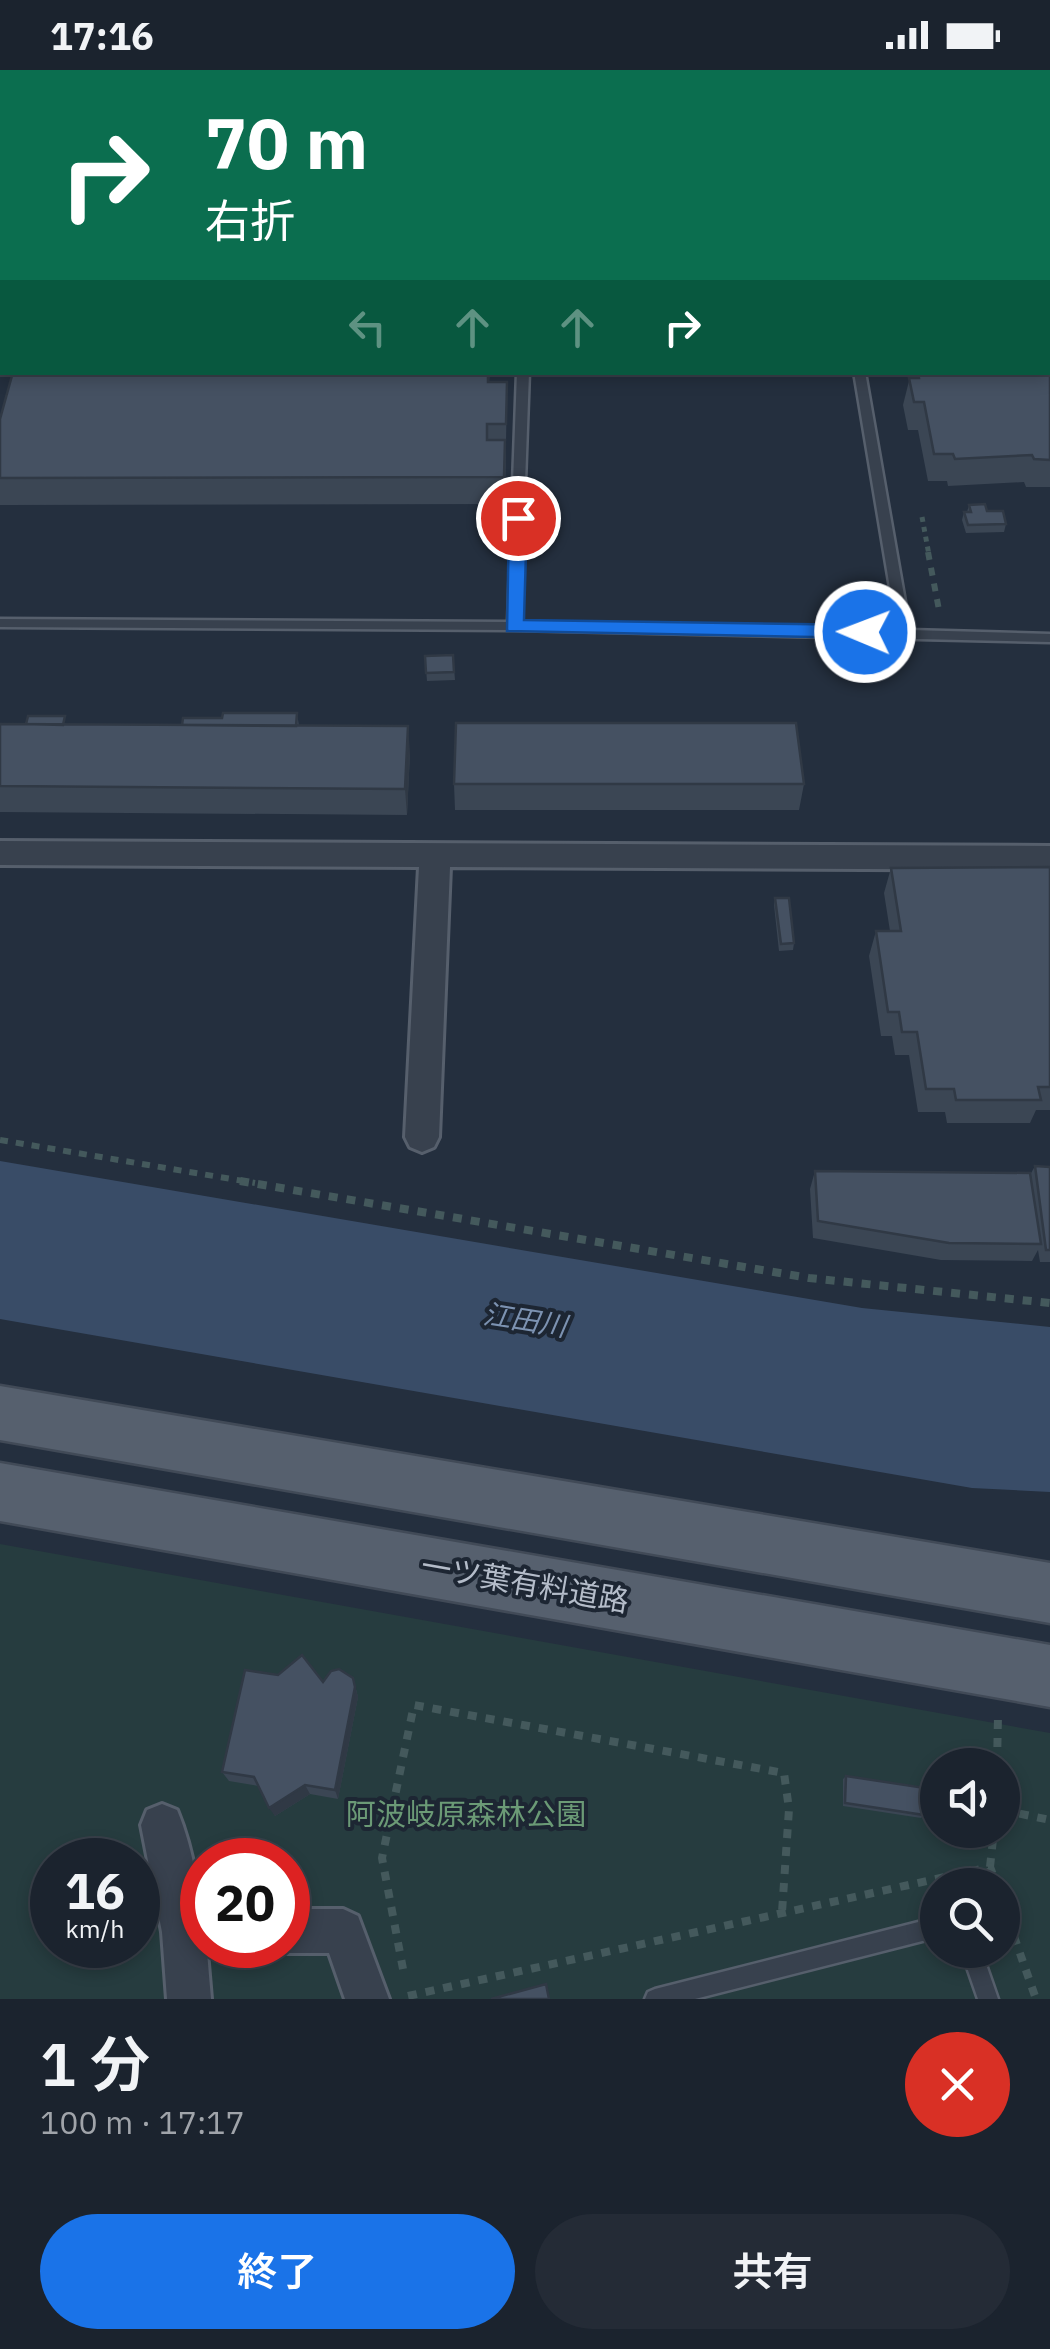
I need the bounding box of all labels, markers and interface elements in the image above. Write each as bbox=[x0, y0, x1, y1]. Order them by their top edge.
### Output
text: 17:16 bbox=[50, 11, 154, 60]
text: 70 m bbox=[205, 97, 368, 188]
icon: right bbox=[40, 110, 170, 240]
text: 右折 bbox=[205, 191, 295, 249]
icon: left bbox=[340, 300, 395, 355]
icon: ahead bbox=[445, 300, 500, 355]
icon: ahead bbox=[550, 300, 605, 355]
icon: right bbox=[655, 300, 710, 355]
pin bbox=[476, 476, 561, 561]
icon: arrive bbox=[491, 491, 546, 546]
position arrow bbox=[813, 580, 917, 684]
water label: 江田川 bbox=[481, 1295, 572, 1345]
street label: 一ツ葉有料道路 bbox=[418, 1545, 632, 1620]
map controls bbox=[920, 1748, 1020, 1968]
button: sound bbox=[920, 1748, 1020, 1848]
park label: 阿波岐原森林公園 bbox=[346, 1794, 586, 1833]
speed limit sign: 20 bbox=[180, 1838, 310, 1968]
text: 16 bbox=[65, 1858, 125, 1923]
button: search bbox=[920, 1868, 1020, 1968]
text: km/h bbox=[66, 1912, 124, 1945]
text: 1 分 bbox=[40, 2024, 150, 2103]
button: close bbox=[905, 2032, 1010, 2137]
text: 100 m · 17:17 bbox=[40, 2101, 245, 2143]
button: 終了 bbox=[40, 2214, 515, 2329]
button: 共有 bbox=[535, 2214, 1010, 2329]

